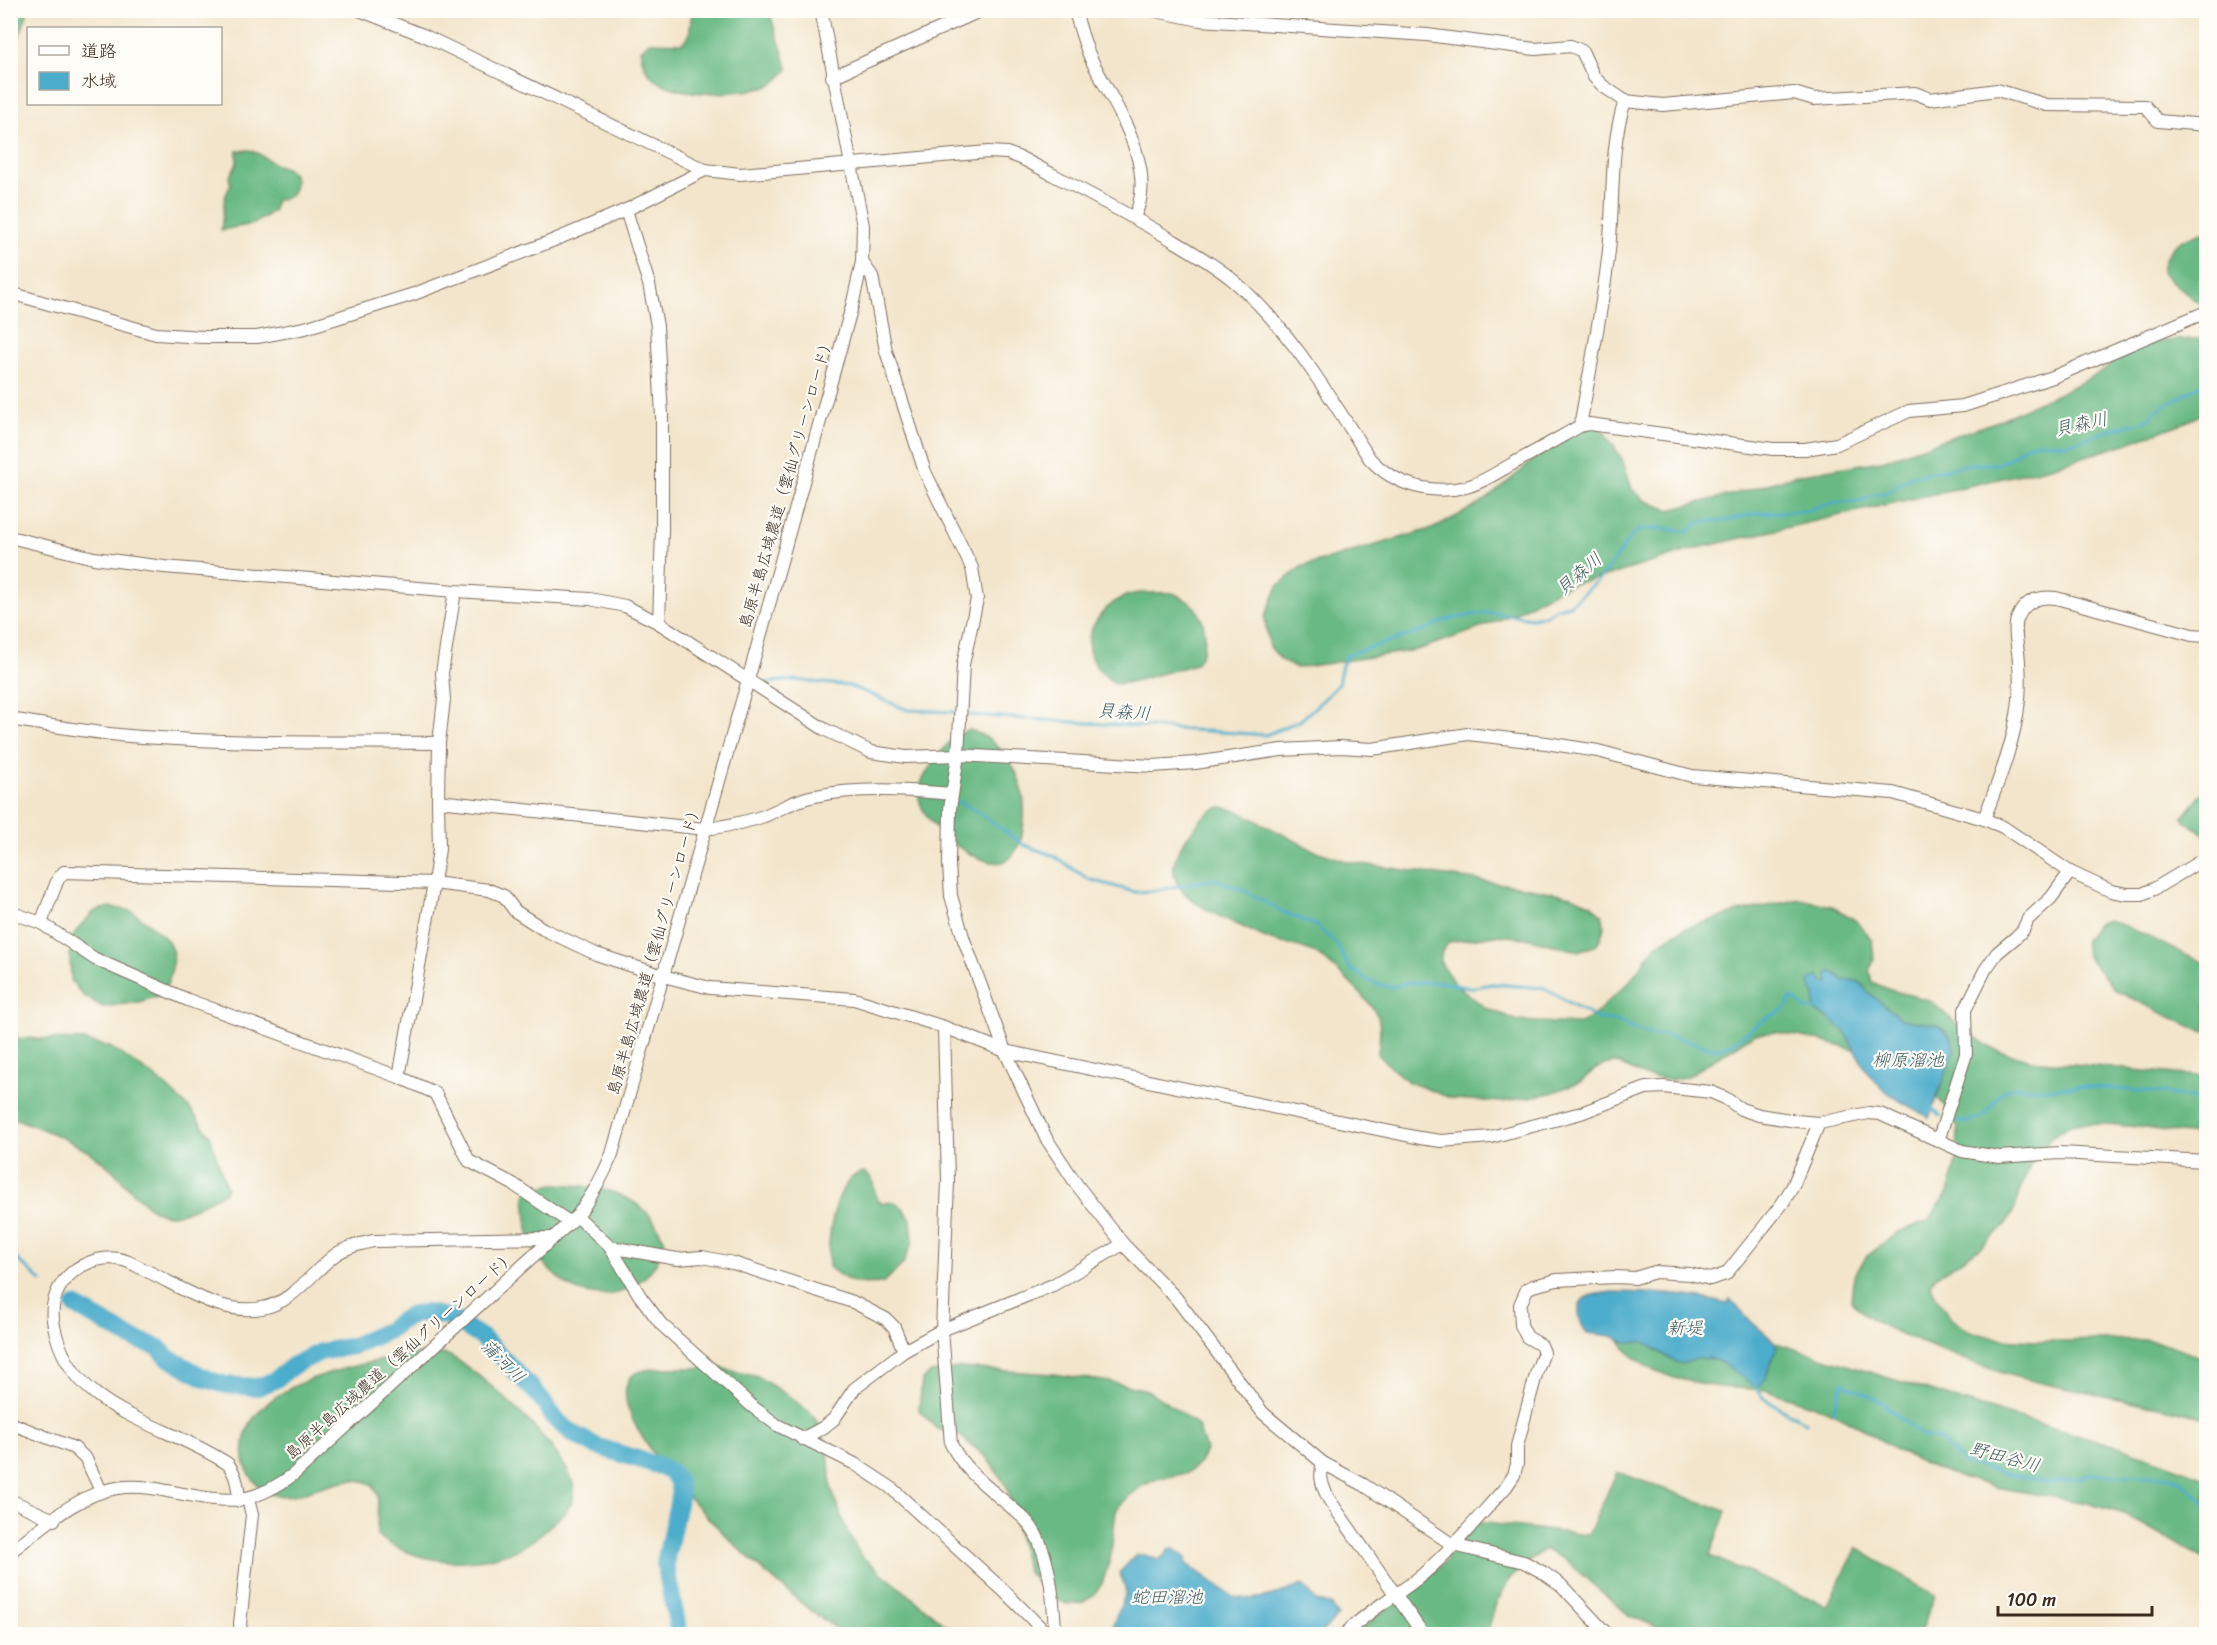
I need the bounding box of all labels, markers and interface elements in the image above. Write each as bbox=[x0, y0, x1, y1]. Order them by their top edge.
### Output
legend bbox=[27, 27, 222, 105]
text: 道路 bbox=[81, 35, 117, 67]
text: 水域 bbox=[81, 65, 117, 97]
street label: 島原半島広域農道（雲仙グリーンロード） bbox=[730, 332, 842, 632]
water label: 貝森川 bbox=[2051, 403, 2111, 445]
water label: 貝森川 bbox=[1548, 544, 1610, 604]
water label: 貝森川 bbox=[1096, 694, 1152, 730]
street label: 島原半島広域農道（雲仙グリーンロード） bbox=[598, 799, 710, 1099]
water label: 柳原溜池 bbox=[1872, 1044, 1945, 1076]
street label: 島原半島広域農道（雲仙グリーンロード） bbox=[278, 1243, 522, 1467]
water label: 新堤 bbox=[1667, 1312, 1704, 1344]
water label: 蒲河川 bbox=[473, 1331, 533, 1391]
water label: 野田谷川 bbox=[1966, 1432, 2044, 1482]
scale bar bbox=[1998, 1579, 2152, 1617]
water label: 蛇田溜池 bbox=[1131, 1581, 1204, 1613]
text: 100 m bbox=[2007, 1584, 2056, 1616]

